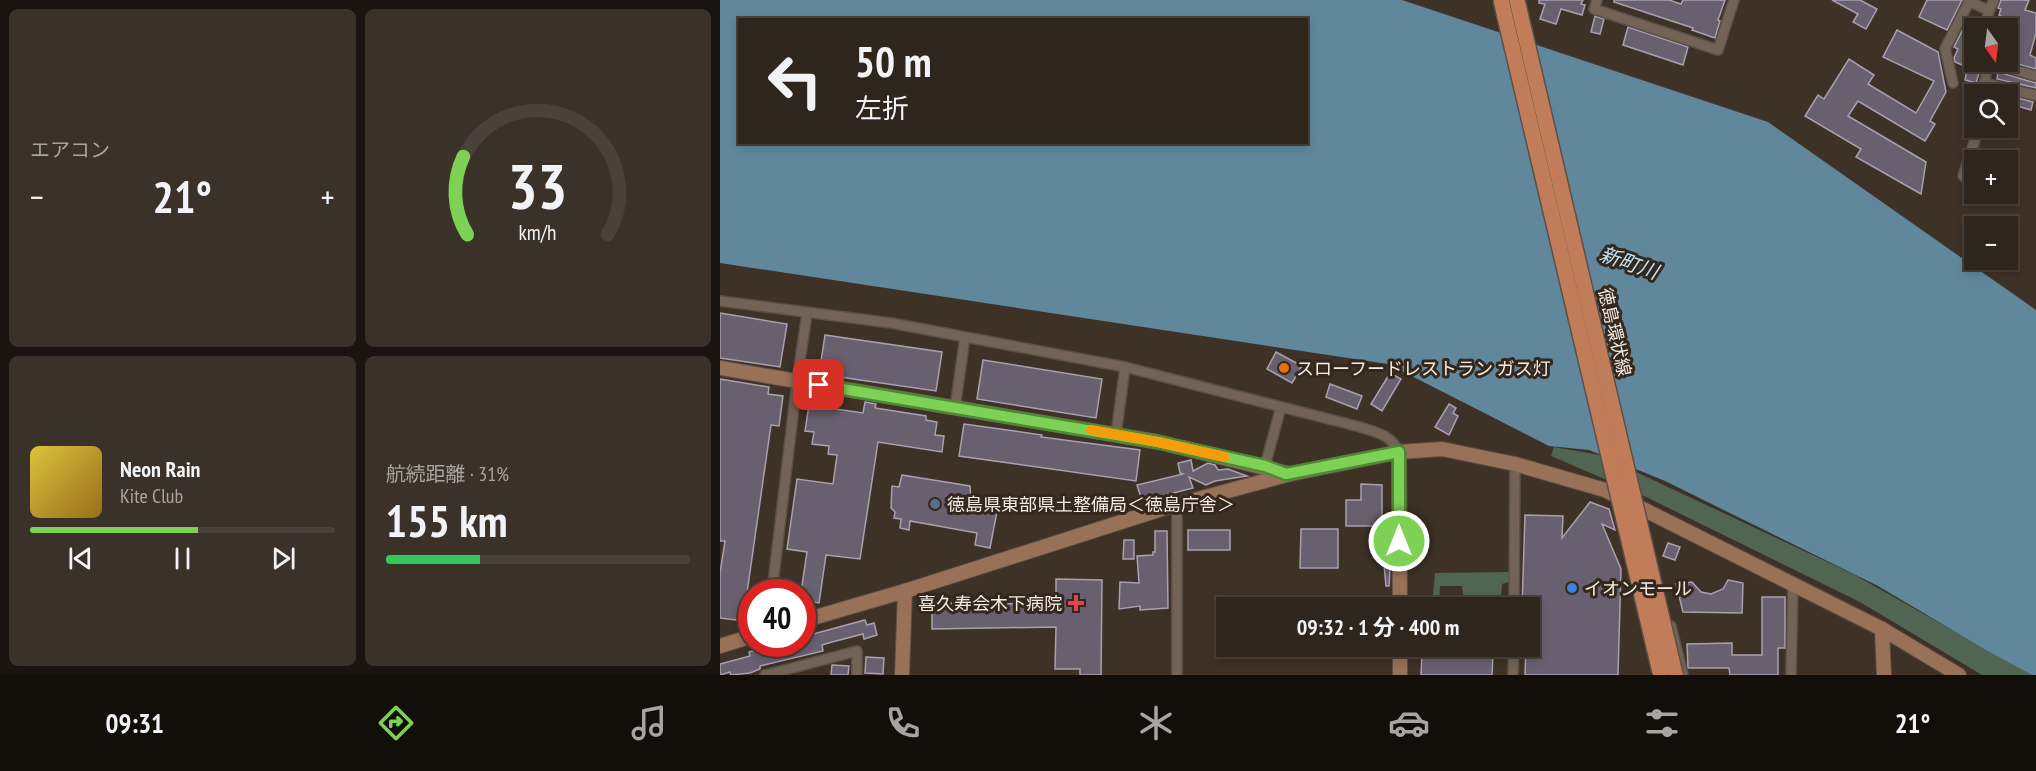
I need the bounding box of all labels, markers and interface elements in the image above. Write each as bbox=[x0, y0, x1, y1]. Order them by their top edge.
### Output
north arrow bbox=[1964, 18, 2018, 72]
map controls bbox=[1964, 18, 2018, 270]
text: 50 m bbox=[855, 34, 932, 89]
icon: left bbox=[756, 42, 834, 120]
button: search bbox=[1964, 84, 2018, 138]
text: 左折 bbox=[855, 91, 909, 125]
text: エアコン bbox=[30, 137, 110, 163]
text: 33 bbox=[508, 145, 568, 226]
button: + bbox=[1964, 150, 2018, 204]
text: 21° bbox=[153, 167, 212, 225]
text: − bbox=[30, 175, 44, 218]
text: + bbox=[321, 175, 335, 218]
button: − bbox=[1964, 216, 2018, 270]
text: km/h bbox=[519, 218, 557, 246]
water label: 新町川 bbox=[1596, 241, 1663, 286]
street label: 徳島環状線 bbox=[1594, 286, 1636, 378]
place label: スローフードレストラン ガス灯 bbox=[1296, 357, 1551, 380]
pin bbox=[793, 359, 844, 410]
marker: スローフードレストラン ガス灯 bbox=[1277, 361, 1291, 375]
icon: arrive bbox=[802, 368, 835, 401]
text: Neon Rain bbox=[120, 455, 200, 483]
text: 航続距離 · 31% bbox=[386, 461, 509, 487]
text: Kite Club bbox=[120, 483, 183, 509]
text: 155 km bbox=[386, 491, 508, 549]
place label: 徳島県東部県土整備局＜徳島庁舎＞ bbox=[947, 493, 1235, 516]
marker: 徳島県東部県土整備局＜徳島庁舎＞ bbox=[928, 497, 942, 511]
position arrow bbox=[1367, 509, 1431, 573]
icon: previous bbox=[64, 542, 97, 575]
icon: pause bbox=[166, 542, 199, 575]
icon: next bbox=[267, 542, 300, 575]
place label: イオンモール bbox=[1584, 577, 1692, 600]
speed limit sign: 40 bbox=[738, 579, 816, 657]
marker: イオンモール bbox=[1565, 581, 1579, 595]
place label: 喜久寿会木下病院 bbox=[918, 592, 1062, 615]
marker: 喜久寿会木下病院 bbox=[1067, 594, 1085, 612]
text: 09:32 · 1 分 · 400 m bbox=[1297, 613, 1459, 641]
icon: directions bbox=[375, 702, 417, 744]
icon: music bbox=[628, 702, 670, 744]
icon: phone bbox=[882, 702, 924, 744]
icon: climate bbox=[1135, 702, 1177, 744]
icon: car bbox=[1388, 702, 1430, 744]
icon: filters bbox=[1641, 702, 1683, 744]
text: 09:31 bbox=[106, 706, 164, 740]
text: 21° bbox=[1895, 706, 1930, 740]

